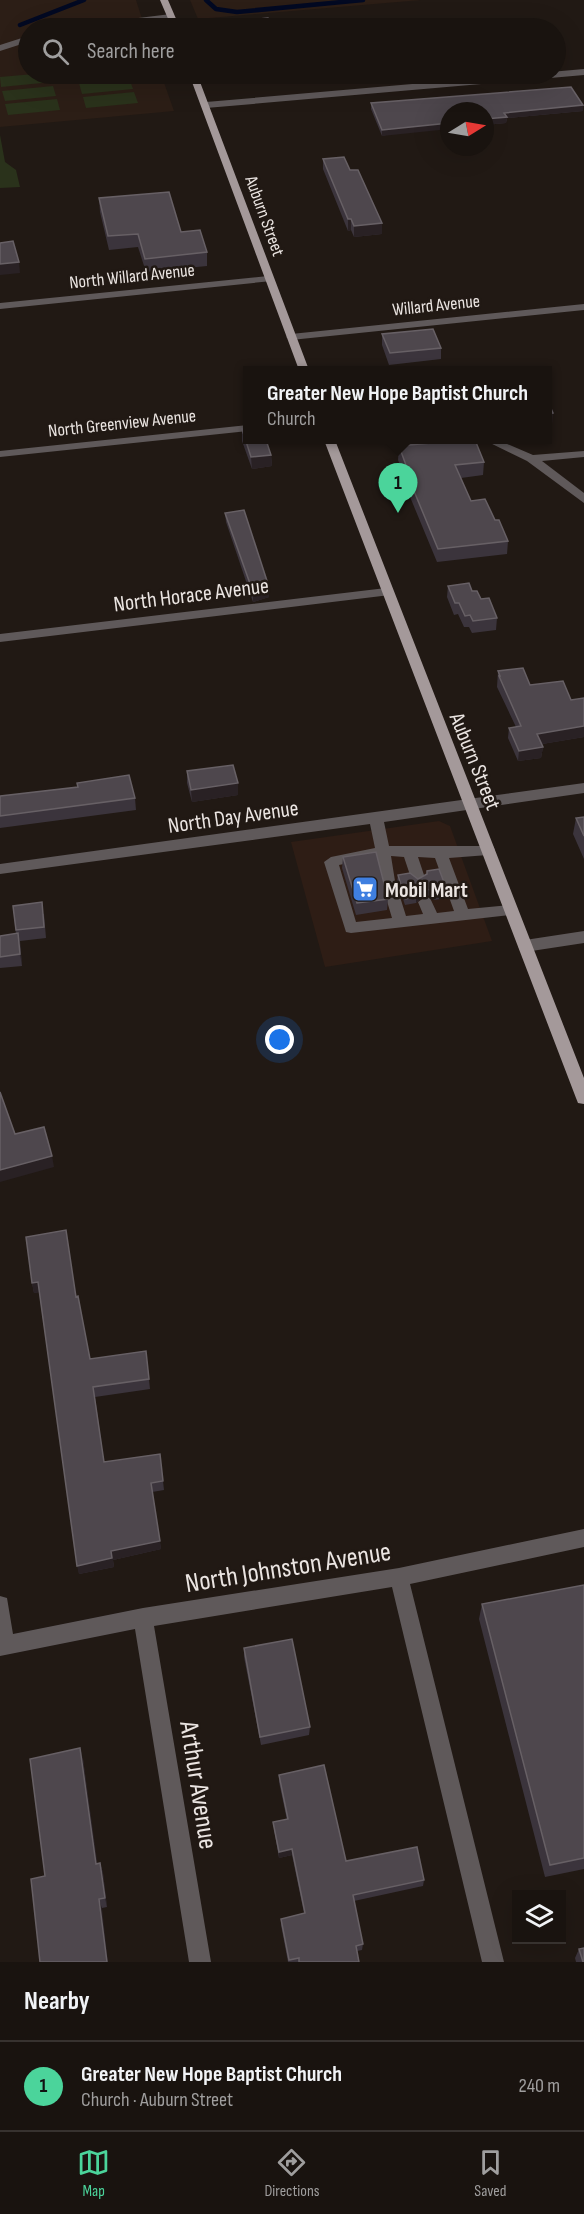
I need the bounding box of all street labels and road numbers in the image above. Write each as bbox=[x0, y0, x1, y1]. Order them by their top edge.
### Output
street label: Auburn Street bbox=[240, 172, 289, 260]
street label: North Willard Avenue bbox=[68, 259, 196, 294]
street label: Willard Avenue bbox=[391, 290, 481, 321]
street label: North Greenview Avenue bbox=[47, 405, 197, 442]
street label: North Horace Avenue bbox=[112, 573, 270, 618]
street label: Auburn Street bbox=[443, 708, 506, 814]
street label: North Day Avenue bbox=[166, 795, 300, 840]
street label: North Johnston Avenue bbox=[183, 1536, 393, 1600]
street label: Arthur Avenue bbox=[172, 1718, 224, 1852]

